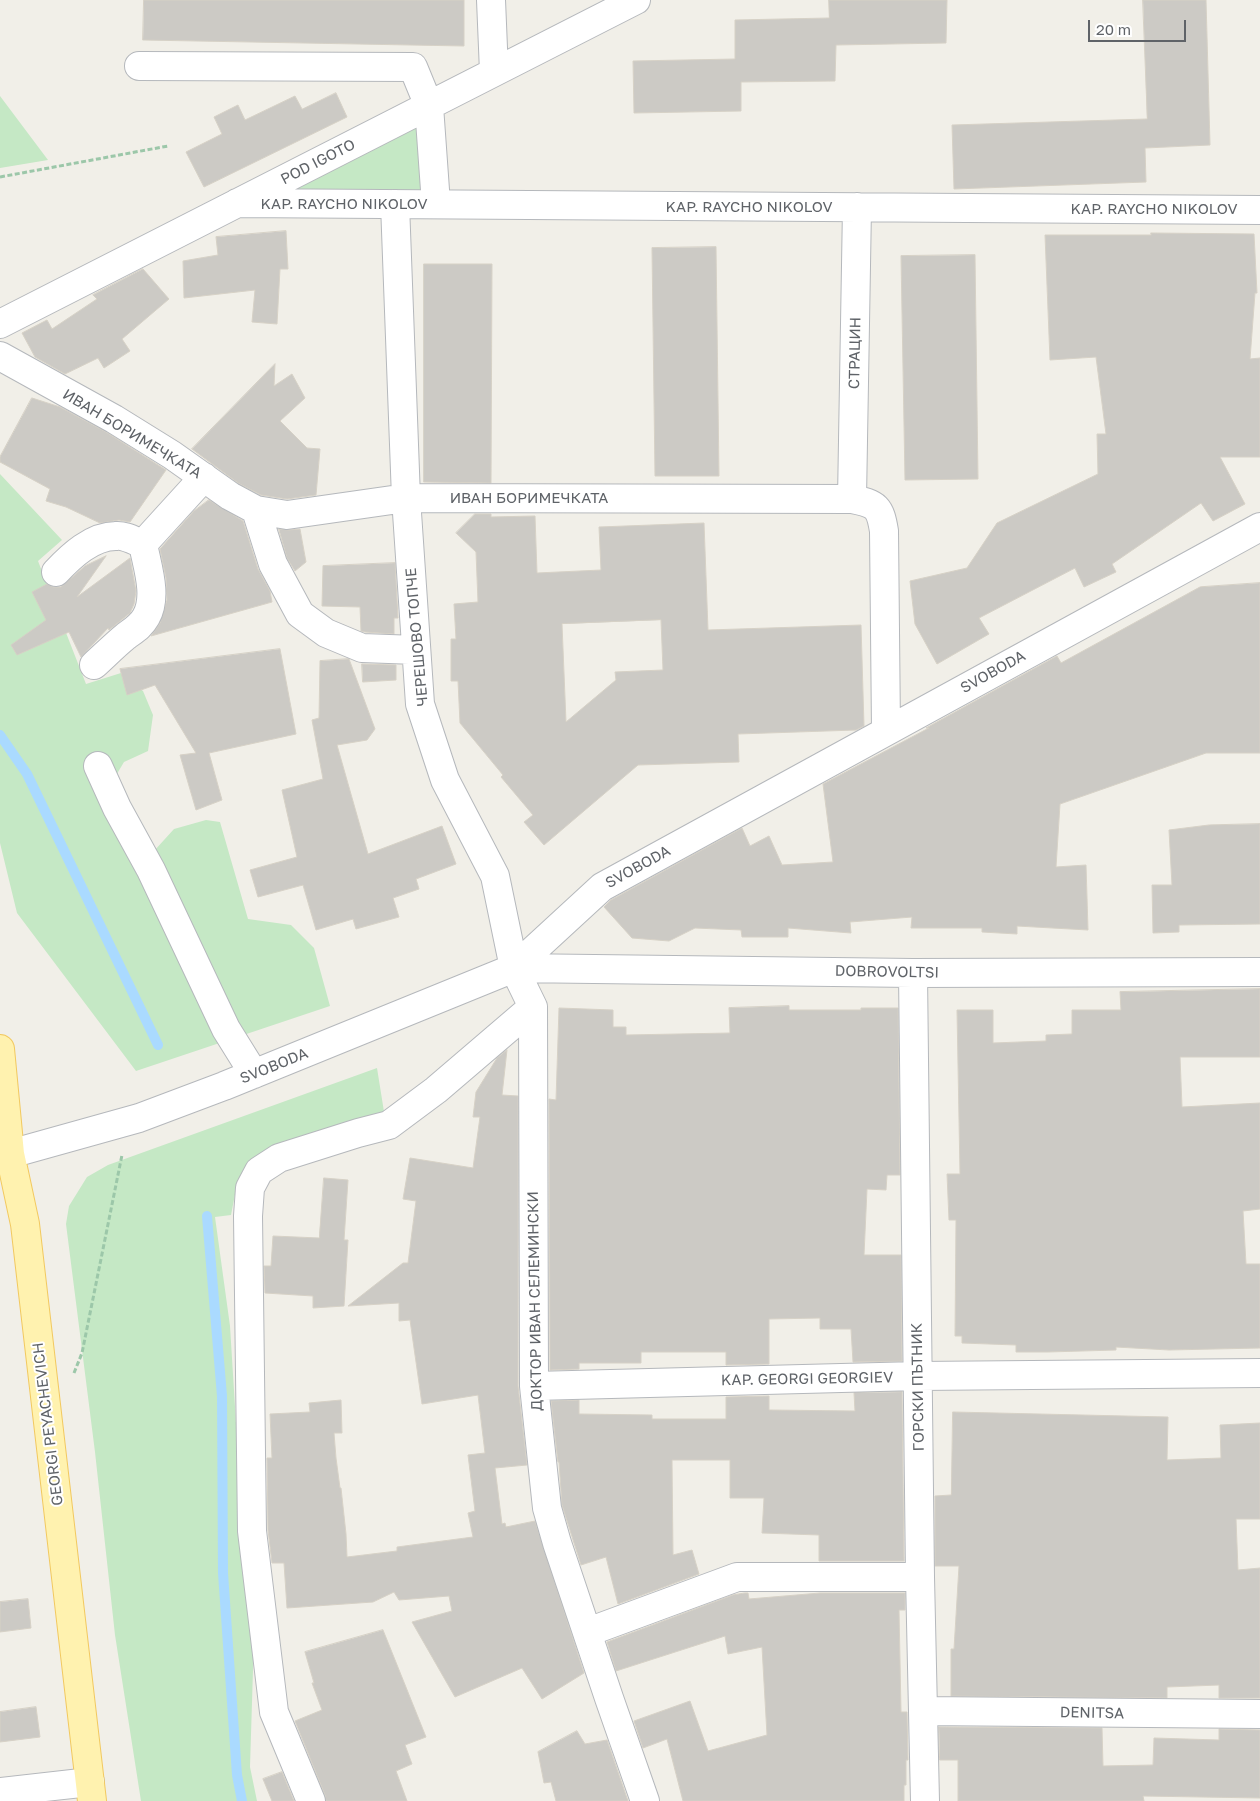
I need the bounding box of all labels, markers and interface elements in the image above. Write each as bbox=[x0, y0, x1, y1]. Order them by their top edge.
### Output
scale bar bbox=[1090, 10, 1188, 42]
text: 20 m bbox=[1096, 20, 1131, 38]
street label: POD IGOTO bbox=[278, 136, 358, 188]
street label: KAP. RAYCHO NIKOLOV bbox=[260, 195, 428, 213]
street label: KAP. RAYCHO NIKOLOV bbox=[665, 198, 833, 216]
street label: KAP. RAYCHO NIKOLOV bbox=[1070, 200, 1238, 218]
street label: СТРАЦИН bbox=[845, 317, 865, 389]
street label: ИВАН БОРИМЕЧКАТА bbox=[59, 385, 205, 483]
street label: ИВАН БОРИМЕЧКАТА bbox=[450, 489, 608, 507]
street label: ЧЕРЕШОВО ТОПЧЕ bbox=[402, 567, 432, 707]
street label: SVOBODA bbox=[957, 647, 1029, 697]
street label: SVOBODA bbox=[602, 842, 674, 892]
street label: DOBROVOLTSI bbox=[835, 962, 939, 982]
street label: SVOBODA bbox=[237, 1044, 311, 1088]
street label: ДОКТОР ИВАН СЕЛЕМИНСКИ bbox=[524, 1191, 546, 1411]
street label: ГОРСКИ ПЪТНИК bbox=[908, 1323, 928, 1451]
street label: GEORGI PEYACHEVICH bbox=[29, 1341, 67, 1507]
street label: KAP. GEORGI GEORGIEV bbox=[721, 1368, 893, 1390]
street label: DENITSA bbox=[1060, 1703, 1124, 1723]

